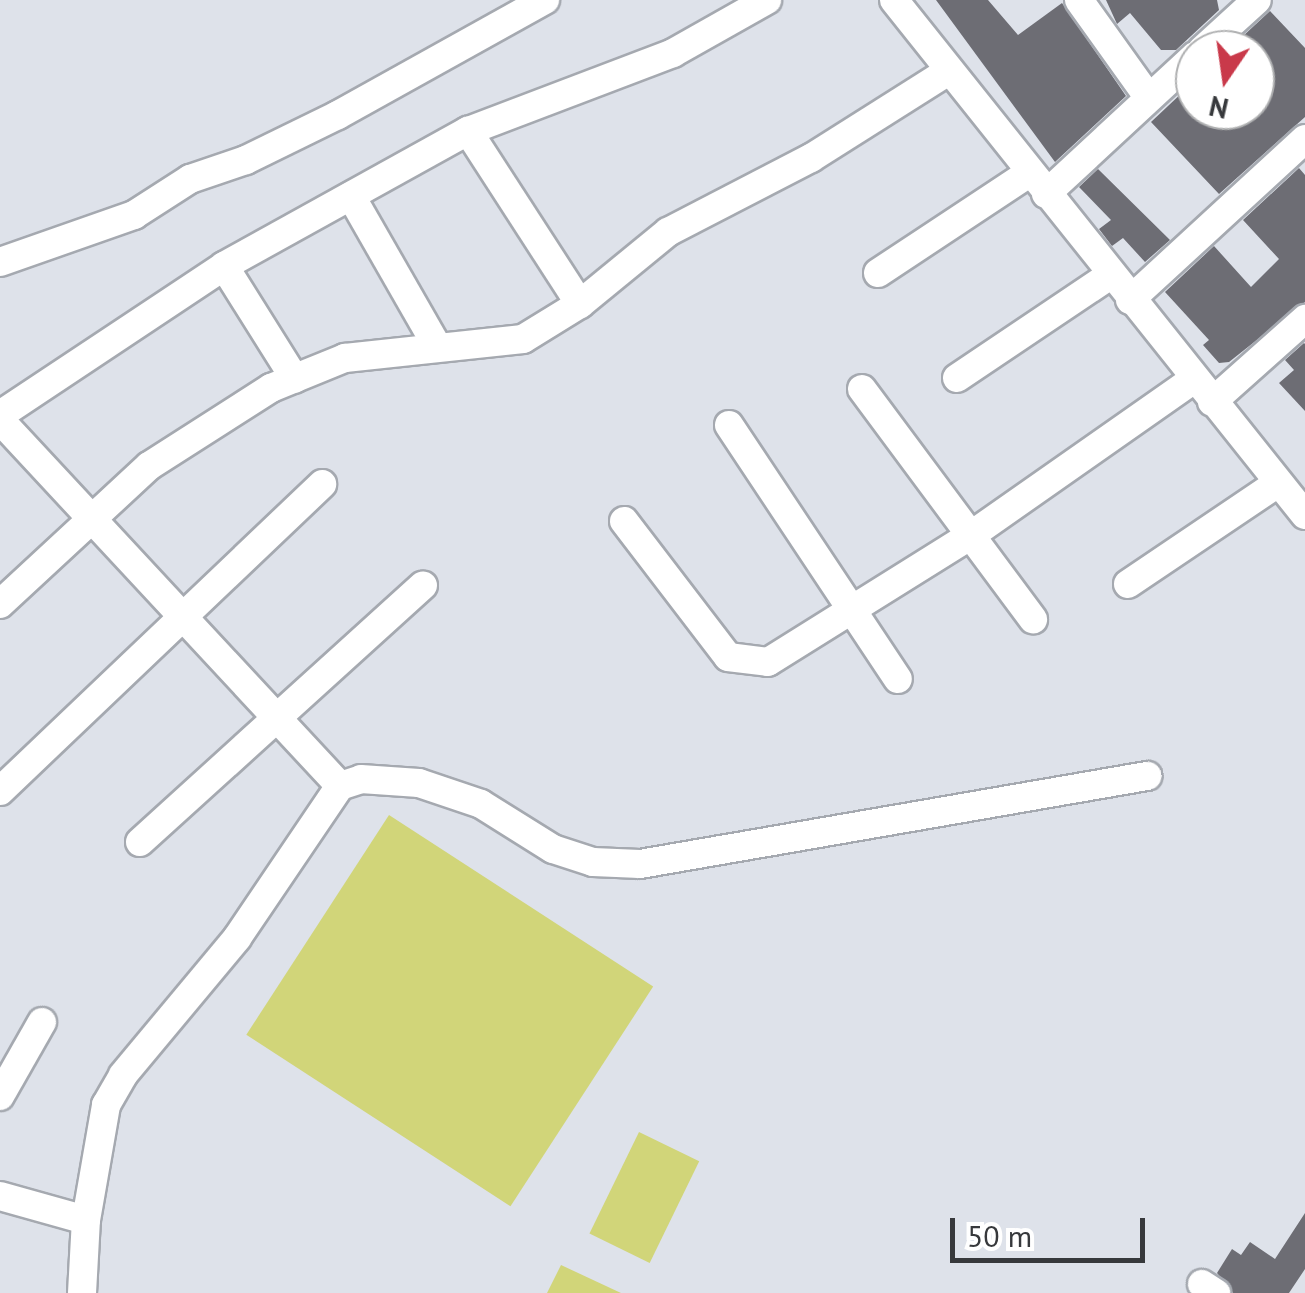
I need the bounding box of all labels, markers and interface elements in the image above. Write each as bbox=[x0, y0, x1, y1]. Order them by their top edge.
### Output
north arrow bbox=[1175, 30, 1275, 130]
text: N bbox=[1205, 88, 1232, 128]
scale bar bbox=[955, 1198, 1150, 1260]
text: 50 m bbox=[967, 1216, 1032, 1255]

